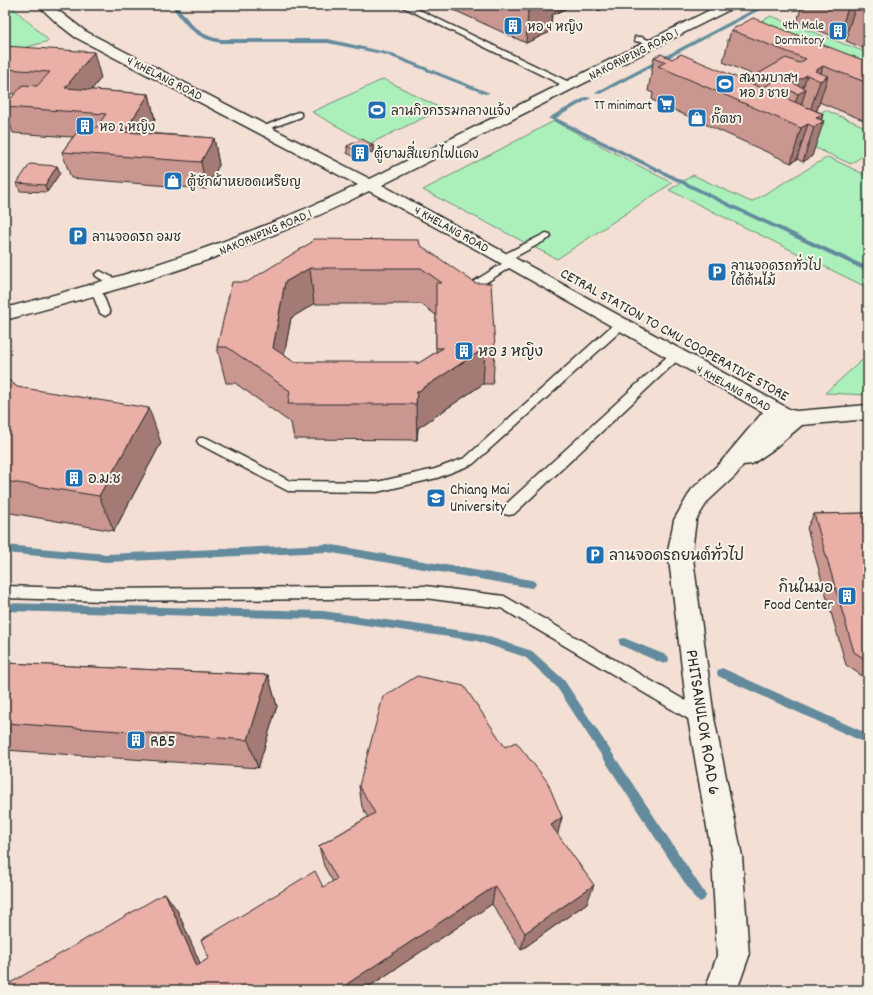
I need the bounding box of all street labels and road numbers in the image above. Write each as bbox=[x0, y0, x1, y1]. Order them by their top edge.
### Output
street label: NAKORNPING ROAD 1 bbox=[586, 24, 683, 86]
street label: 4 KHELANG ROAD bbox=[123, 52, 205, 107]
street label: 4 KHELANG ROAD bbox=[410, 202, 492, 259]
street label: NAKORNPING ROAD 1 bbox=[217, 205, 315, 261]
street label: CETRAL STATION TO CMU COOPERATIVE STORE bbox=[556, 264, 792, 408]
street label: 4 KHELANG ROAD bbox=[692, 361, 774, 418]
street label: PHITSANULOK ROAD 6 bbox=[678, 648, 725, 797]

